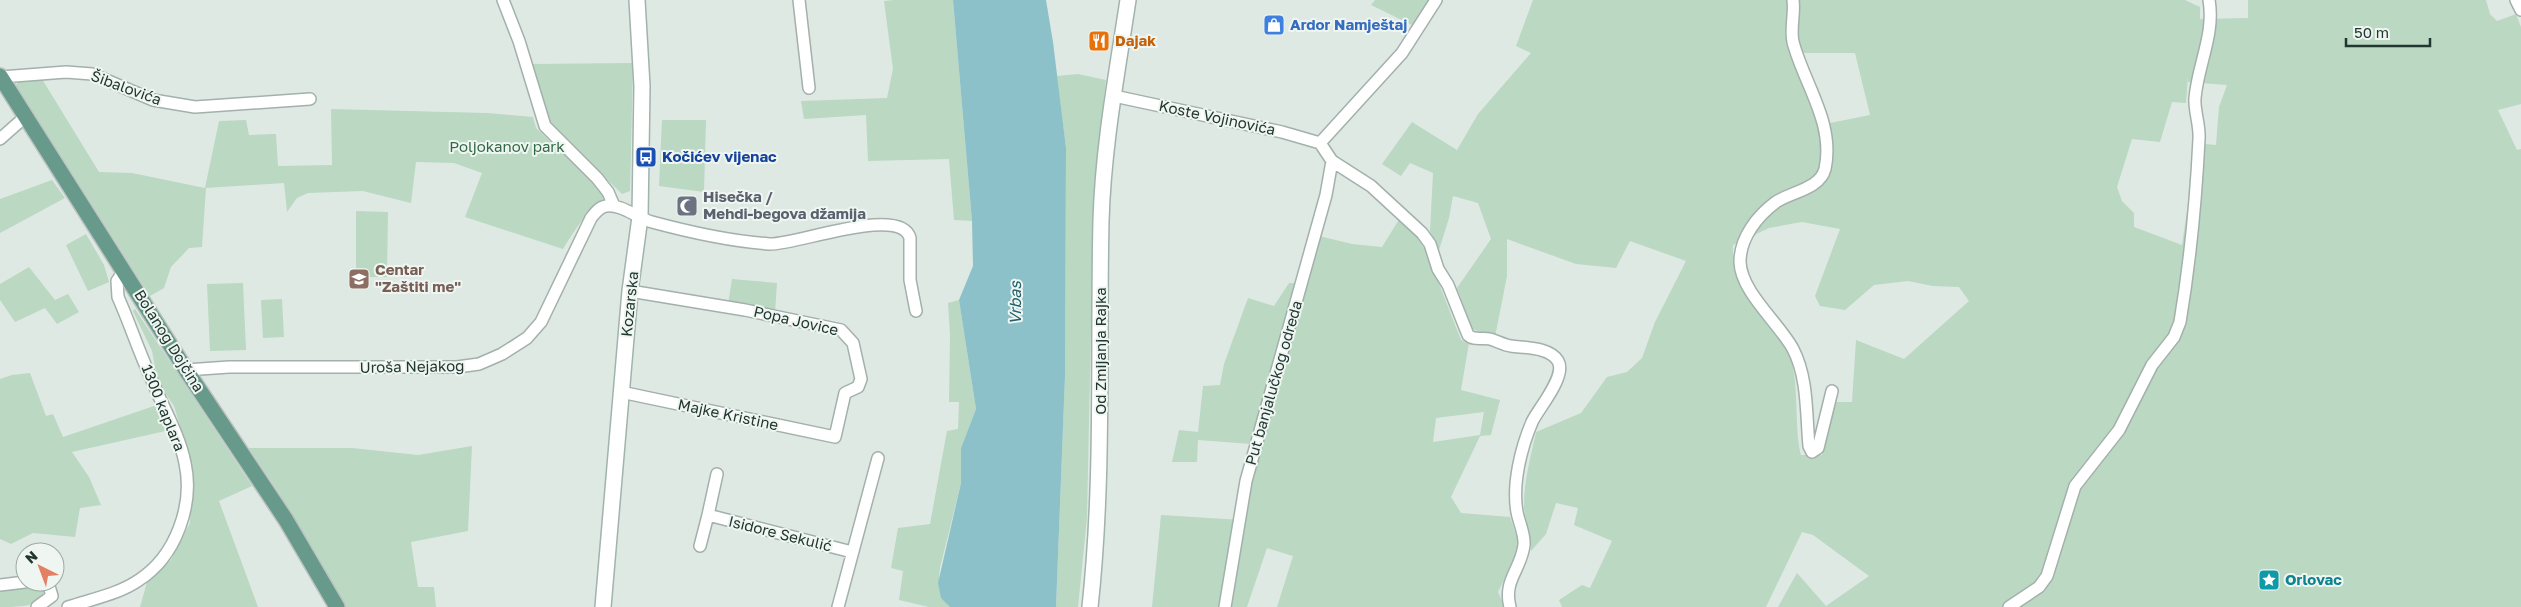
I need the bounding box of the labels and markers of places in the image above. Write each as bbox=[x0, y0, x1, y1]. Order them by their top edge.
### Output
shop icon: Ardor Namještaj bbox=[1262, 13, 1286, 37]
place label: Ardor Namještaj bbox=[1290, 15, 1407, 33]
restaurant icon: Dajak bbox=[1087, 29, 1111, 53]
place label: Dajak bbox=[1115, 31, 1156, 49]
bus stop icon: Kočićev vijenac bbox=[634, 145, 658, 169]
place label: Kočićev vijenac bbox=[662, 147, 777, 165]
place label: Hisečka / Mehdi-begova džamija bbox=[703, 187, 866, 222]
mosque icon: Hisečka / Mehdi-begova džamija bbox=[675, 194, 699, 218]
place label: Centar "Zaštiti me" bbox=[375, 260, 461, 295]
school or university icon: Centar "Zaštiti me" bbox=[347, 267, 371, 291]
place icon: Orlovac bbox=[2257, 568, 2281, 592]
place label: Orlovac bbox=[2285, 570, 2342, 588]

